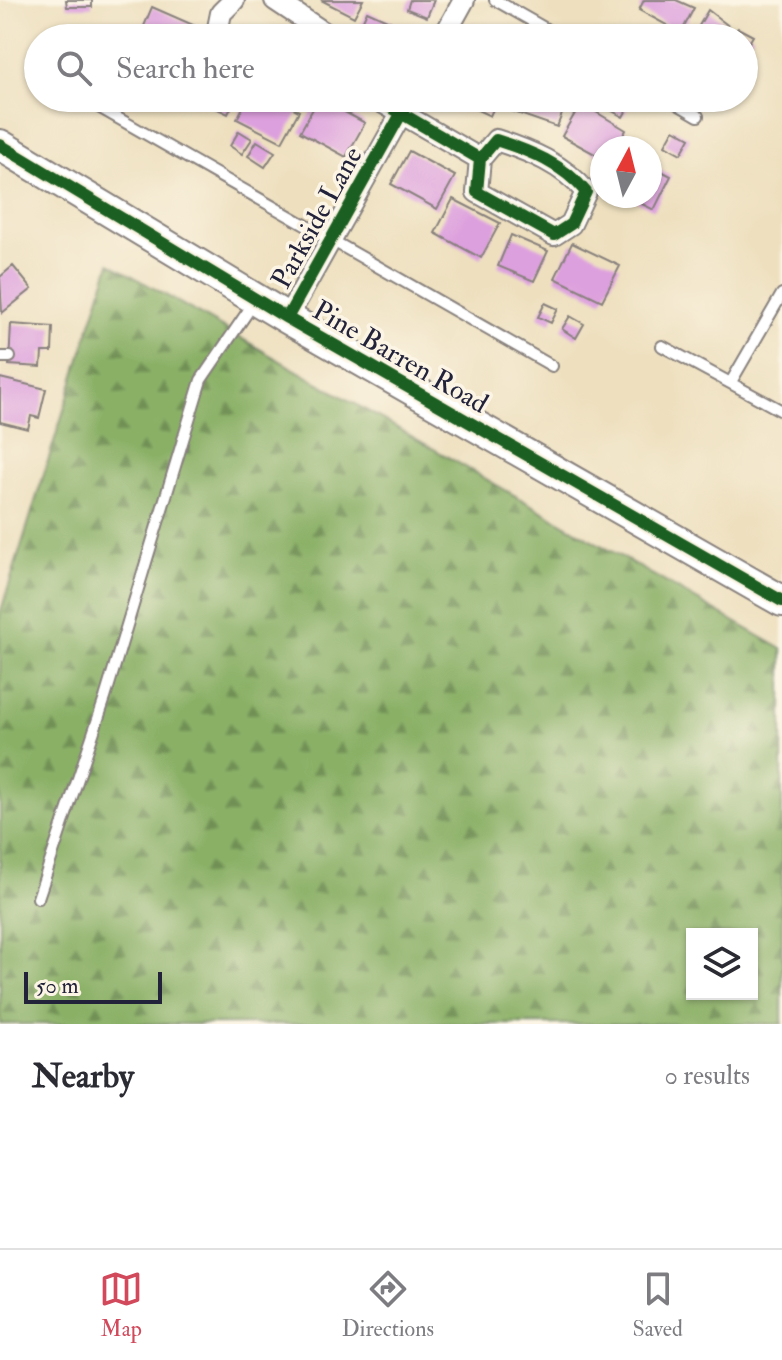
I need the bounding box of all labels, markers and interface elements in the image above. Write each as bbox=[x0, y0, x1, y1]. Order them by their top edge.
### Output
search box bbox=[24, 24, 758, 112]
icon: search bbox=[52, 46, 96, 90]
text: Search here bbox=[116, 50, 255, 87]
north arrow bbox=[590, 136, 662, 208]
street label: Parkside Lane bbox=[264, 140, 371, 295]
street label: Pine Barren Road bbox=[306, 293, 494, 422]
map controls bbox=[686, 928, 758, 1000]
button: layers bbox=[686, 928, 758, 1000]
scale bar bbox=[24, 968, 162, 1004]
text: 50 m bbox=[36, 972, 78, 1000]
text: Nearby bbox=[32, 1055, 134, 1098]
text: 0 results bbox=[665, 1060, 750, 1092]
tab: Map bbox=[99, 1267, 143, 1343]
tab: Directions bbox=[342, 1267, 434, 1343]
tab: Saved bbox=[633, 1267, 683, 1343]

